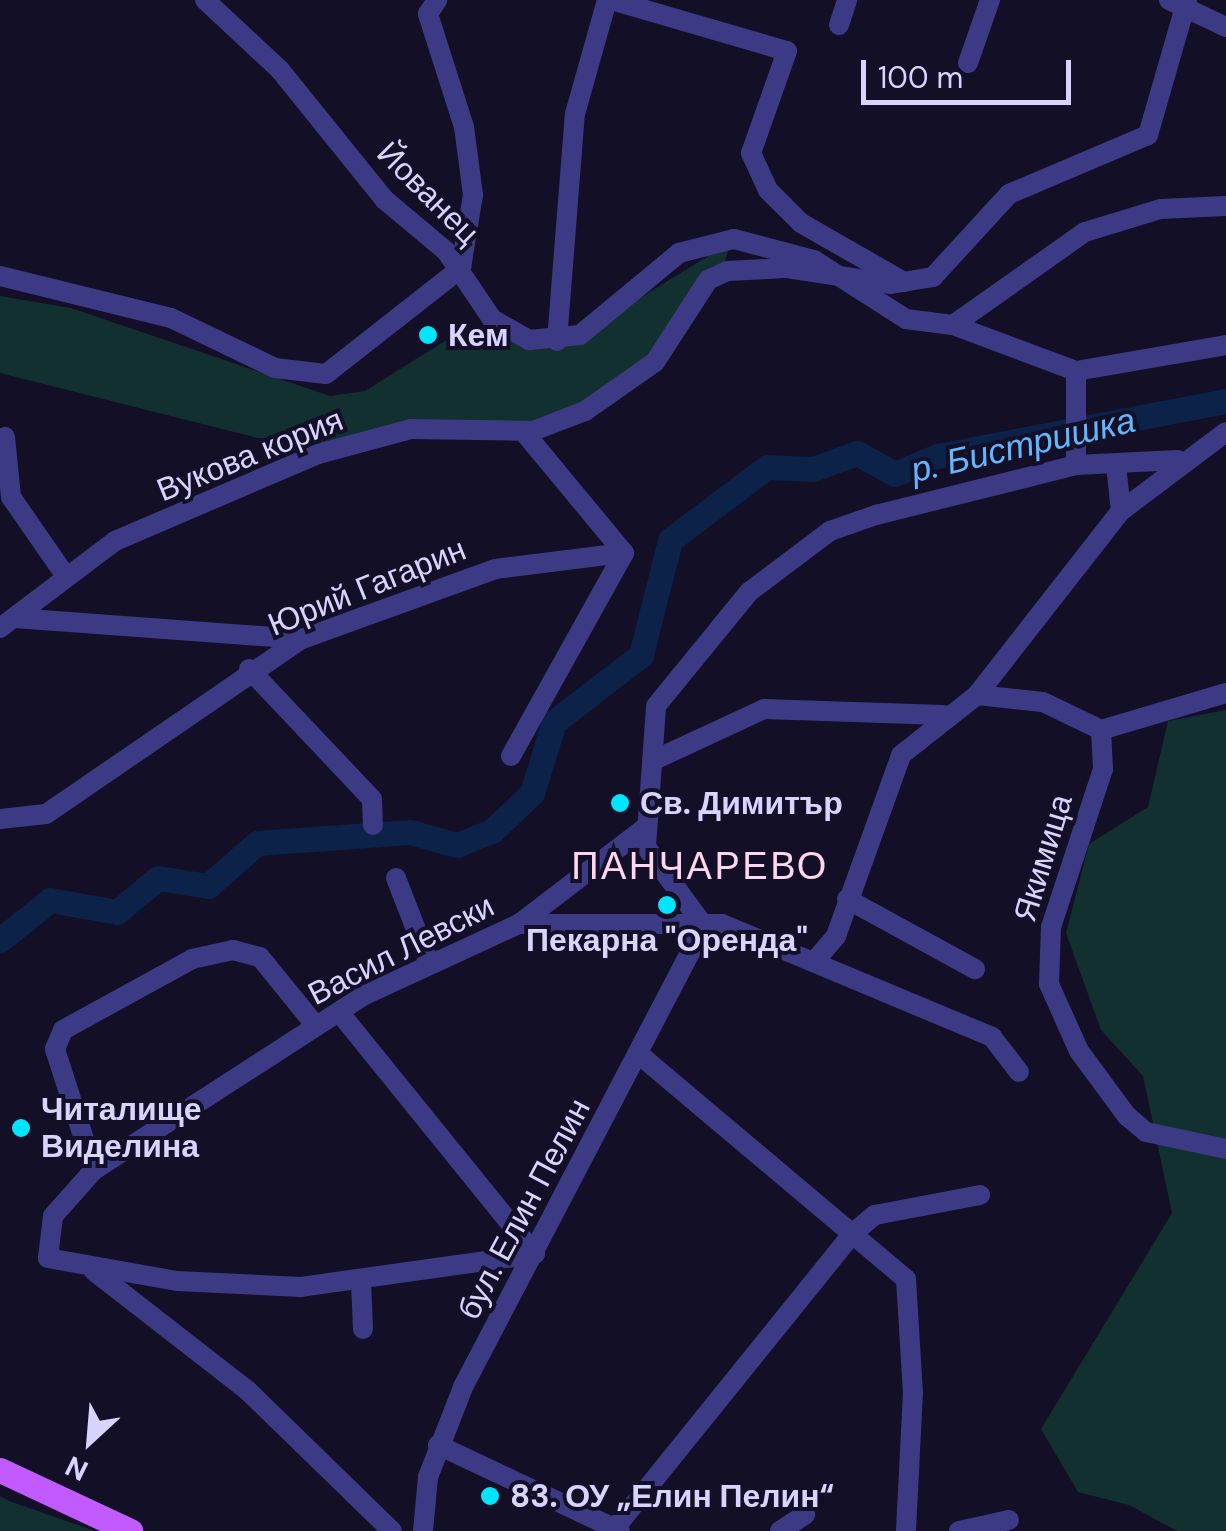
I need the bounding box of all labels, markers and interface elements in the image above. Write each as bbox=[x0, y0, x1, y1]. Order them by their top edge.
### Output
scale bar bbox=[866, 40, 1076, 102]
text: 100 m bbox=[878, 58, 963, 97]
street label: Йованец bbox=[369, 134, 487, 252]
place label: Кем bbox=[448, 316, 509, 354]
marker: Кем bbox=[417, 324, 439, 346]
water label: р. Бистришка bbox=[907, 399, 1139, 491]
street label: Вукова кория bbox=[151, 400, 349, 510]
street label: Юрий Гагарин bbox=[263, 530, 471, 644]
place label: Св. Димитър bbox=[640, 784, 843, 822]
street label: Якимица bbox=[1005, 790, 1081, 926]
marker: Св. Димитър bbox=[609, 792, 631, 814]
district label: ПАНЧАРЕВО bbox=[571, 844, 829, 890]
street label: Васил Левски bbox=[302, 887, 500, 1013]
marker: Пекарна "Оренда" bbox=[656, 894, 678, 916]
place label: Пекарна "Оренда" bbox=[526, 921, 808, 959]
place label: Читалище Виделина bbox=[41, 1091, 201, 1166]
street label: бул. Елин Пелин bbox=[450, 1092, 598, 1326]
marker: Читалище Виделина bbox=[10, 1117, 32, 1139]
north arrow bbox=[40, 1391, 140, 1491]
text: N bbox=[59, 1447, 94, 1490]
place label: 83. ОУ „Елин Пелин“ bbox=[510, 1477, 834, 1515]
marker: 83. ОУ „Елин Пелин“ bbox=[479, 1485, 501, 1507]

